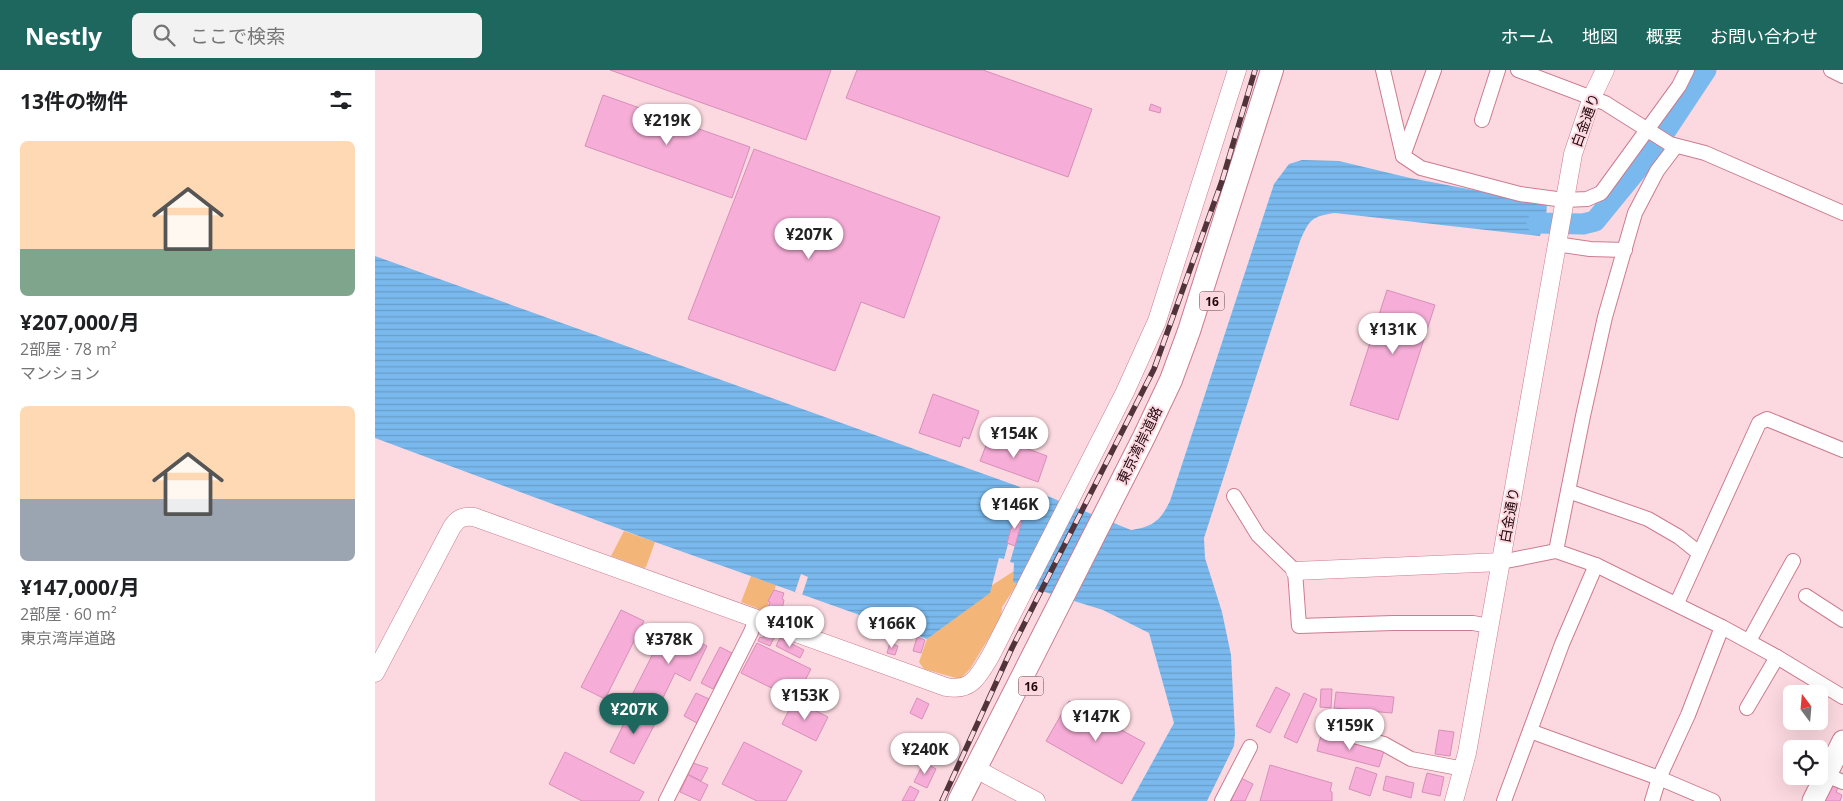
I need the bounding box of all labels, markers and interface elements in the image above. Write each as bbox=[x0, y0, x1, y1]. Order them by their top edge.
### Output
search box bbox=[132, 13, 482, 58]
text: Nestly bbox=[25, 19, 102, 52]
icon: search bbox=[150, 21, 178, 49]
text: ここで検索 bbox=[190, 23, 285, 49]
text: ホーム bbox=[1501, 24, 1554, 48]
text: 地図 bbox=[1582, 24, 1618, 48]
text: 概要 bbox=[1646, 24, 1682, 48]
text: お問い合わせ bbox=[1710, 24, 1818, 48]
icon: filters bbox=[327, 86, 355, 114]
text: 13件の物件 bbox=[20, 87, 128, 115]
street label: 白金通り bbox=[1566, 90, 1604, 150]
pin: ¥219K bbox=[632, 104, 702, 146]
text: ¥219K bbox=[643, 109, 691, 131]
icon: home bbox=[143, 174, 233, 264]
pin: ¥207K bbox=[774, 218, 844, 260]
text: ¥207K bbox=[785, 223, 833, 245]
road number: 16 bbox=[1199, 292, 1225, 310]
text: ¥207,000/月 bbox=[20, 308, 140, 336]
pin: ¥131K bbox=[1358, 312, 1428, 355]
text: ¥131K bbox=[1369, 318, 1417, 340]
text: 2部屋 · 78 m² bbox=[20, 338, 117, 360]
text: マンション bbox=[20, 362, 100, 384]
street label: 東京湾岸道路 bbox=[1112, 403, 1166, 487]
pin: ¥154K bbox=[979, 416, 1049, 459]
text: ¥154K bbox=[990, 422, 1038, 444]
icon: home bbox=[143, 439, 233, 529]
street label: 白金通り bbox=[1495, 486, 1523, 544]
pin: ¥146K bbox=[980, 488, 1050, 530]
text: ¥146K bbox=[991, 493, 1039, 515]
text: ¥147,000/月 bbox=[20, 573, 140, 601]
text: 2部屋 · 60 m² bbox=[20, 603, 117, 625]
pin: ¥410K bbox=[755, 606, 825, 648]
pin: ¥166K bbox=[857, 606, 927, 649]
text: ¥410K bbox=[766, 611, 814, 633]
text: ¥166K bbox=[868, 612, 916, 634]
pin: ¥378K bbox=[634, 622, 704, 665]
text: 東京湾岸道路 bbox=[20, 627, 116, 649]
text: ¥378K bbox=[645, 628, 693, 650]
road number: 16 bbox=[1019, 676, 1043, 696]
pin: ¥153K bbox=[770, 678, 840, 721]
text: ¥153K bbox=[781, 684, 829, 706]
north arrow bbox=[1783, 685, 1827, 730]
map controls bbox=[1783, 685, 1828, 785]
pin: ¥207K bbox=[599, 692, 669, 735]
text: ¥207K bbox=[610, 698, 658, 720]
pin: ¥147K bbox=[1061, 700, 1131, 742]
text: ¥147K bbox=[1072, 705, 1120, 727]
pin: ¥159K bbox=[1315, 708, 1385, 751]
text: ¥159K bbox=[1326, 714, 1374, 736]
pin: ¥240K bbox=[890, 732, 960, 775]
text: ¥240K bbox=[901, 738, 949, 760]
button: locate bbox=[1783, 740, 1828, 785]

